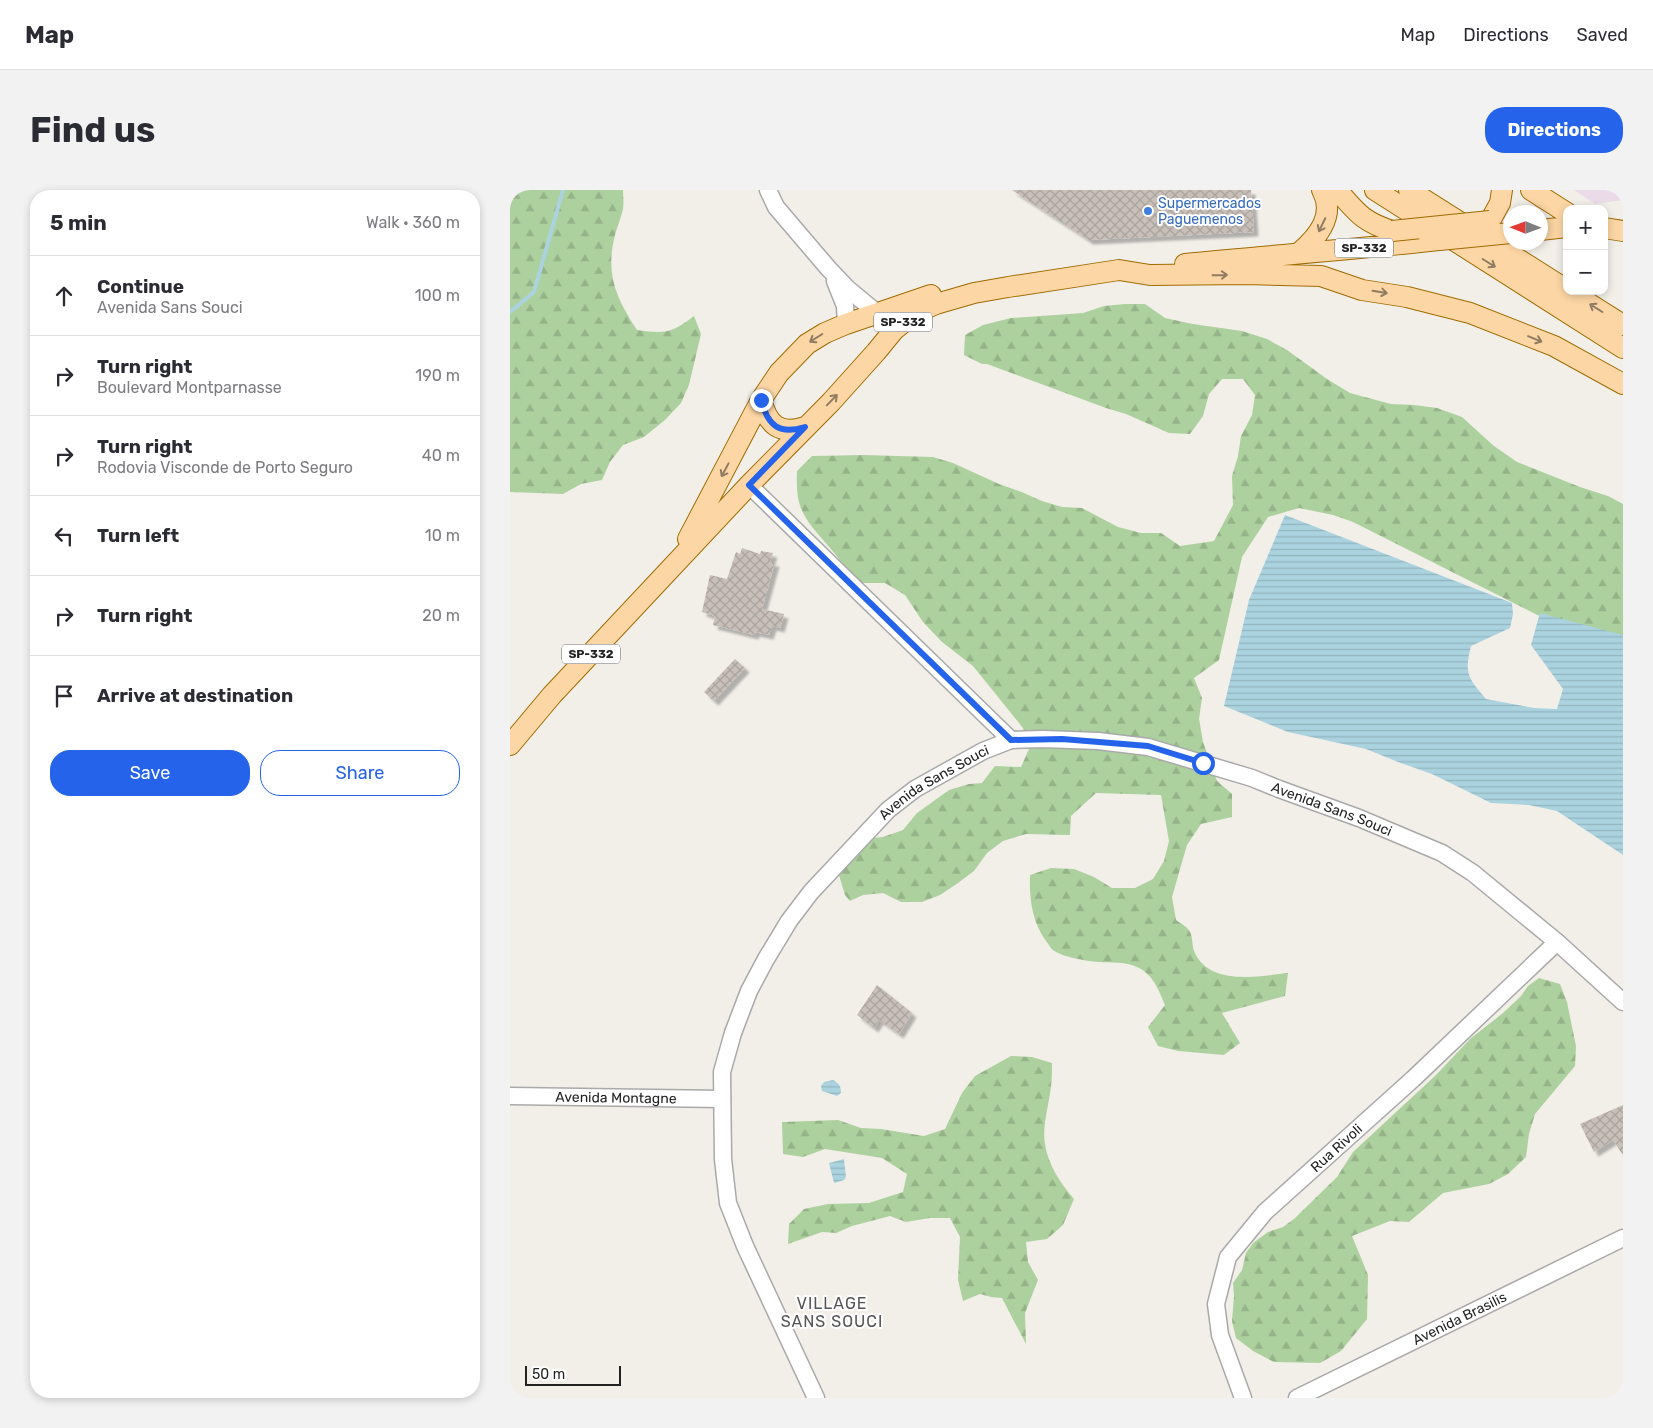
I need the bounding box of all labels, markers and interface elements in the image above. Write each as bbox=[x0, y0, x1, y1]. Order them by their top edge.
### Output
text: Map bbox=[25, 21, 74, 49]
text: Map bbox=[1400, 24, 1435, 46]
text: Directions bbox=[1463, 24, 1549, 46]
text: Saved bbox=[1577, 24, 1628, 46]
button: Directions bbox=[1485, 107, 1623, 153]
text: Find us bbox=[30, 109, 155, 151]
place label: Supermercados Paguemenos bbox=[1158, 195, 1261, 228]
marker: Supermercados Paguemenos bbox=[1142, 205, 1154, 217]
north arrow bbox=[1503, 205, 1548, 250]
map controls bbox=[1563, 205, 1608, 295]
button: + bbox=[1563, 205, 1608, 250]
text: 5 min bbox=[50, 210, 107, 235]
text: Walk · 360 m bbox=[366, 213, 460, 232]
one-way arrow bbox=[1317, 217, 1326, 232]
road number: SP-332 bbox=[1335, 238, 1393, 258]
button: − bbox=[1563, 250, 1608, 295]
one-way arrow bbox=[1482, 258, 1496, 268]
one-way arrow bbox=[1211, 270, 1227, 280]
text: Continue bbox=[97, 275, 184, 298]
icon: ahead bbox=[50, 282, 78, 310]
text: 100 m bbox=[415, 286, 460, 305]
one-way arrow bbox=[1371, 288, 1387, 298]
text: Avenida Sans Souci bbox=[97, 298, 243, 317]
one-way arrow bbox=[1589, 303, 1603, 314]
road number: SP-332 bbox=[874, 312, 932, 332]
one-way arrow bbox=[809, 334, 823, 344]
one-way arrow bbox=[1527, 334, 1542, 344]
text: Turn right bbox=[97, 355, 192, 378]
icon: right bbox=[50, 362, 78, 390]
text: 190 m bbox=[415, 366, 460, 385]
text: Boulevard Montparnasse bbox=[97, 378, 282, 397]
route end bbox=[750, 389, 773, 412]
one-way arrow bbox=[826, 394, 838, 406]
text: Turn right bbox=[97, 435, 192, 458]
icon: right bbox=[50, 442, 78, 470]
text: 40 m bbox=[422, 446, 460, 465]
text: Rodovia Visconde de Porto Seguro bbox=[97, 458, 353, 477]
one-way arrow bbox=[720, 463, 730, 478]
icon: left bbox=[50, 522, 78, 550]
text: Turn left bbox=[97, 524, 179, 547]
text: 10 m bbox=[425, 526, 460, 545]
icon: right bbox=[50, 602, 78, 630]
text: Turn right bbox=[97, 604, 192, 627]
text: 20 m bbox=[422, 606, 460, 625]
road number: SP-332 bbox=[562, 644, 620, 664]
icon: arrive bbox=[50, 682, 78, 710]
text: Arrive at destination bbox=[97, 684, 293, 707]
street label: Avenida Sans Souci bbox=[875, 741, 991, 823]
button: Save bbox=[50, 750, 250, 796]
button: Share bbox=[260, 750, 460, 796]
route start bbox=[1192, 752, 1215, 775]
street label: Avenida Sans Souci bbox=[1269, 778, 1395, 839]
street label: Avenida Montagne bbox=[555, 1088, 677, 1107]
street label: Rua Rivoli bbox=[1307, 1120, 1366, 1175]
street label: Avenida Brasilis bbox=[1410, 1288, 1509, 1348]
district label: VILLAGE SANS SOUCI bbox=[781, 1294, 883, 1331]
scale bar bbox=[525, 1363, 621, 1386]
text: 50 m bbox=[532, 1366, 565, 1383]

